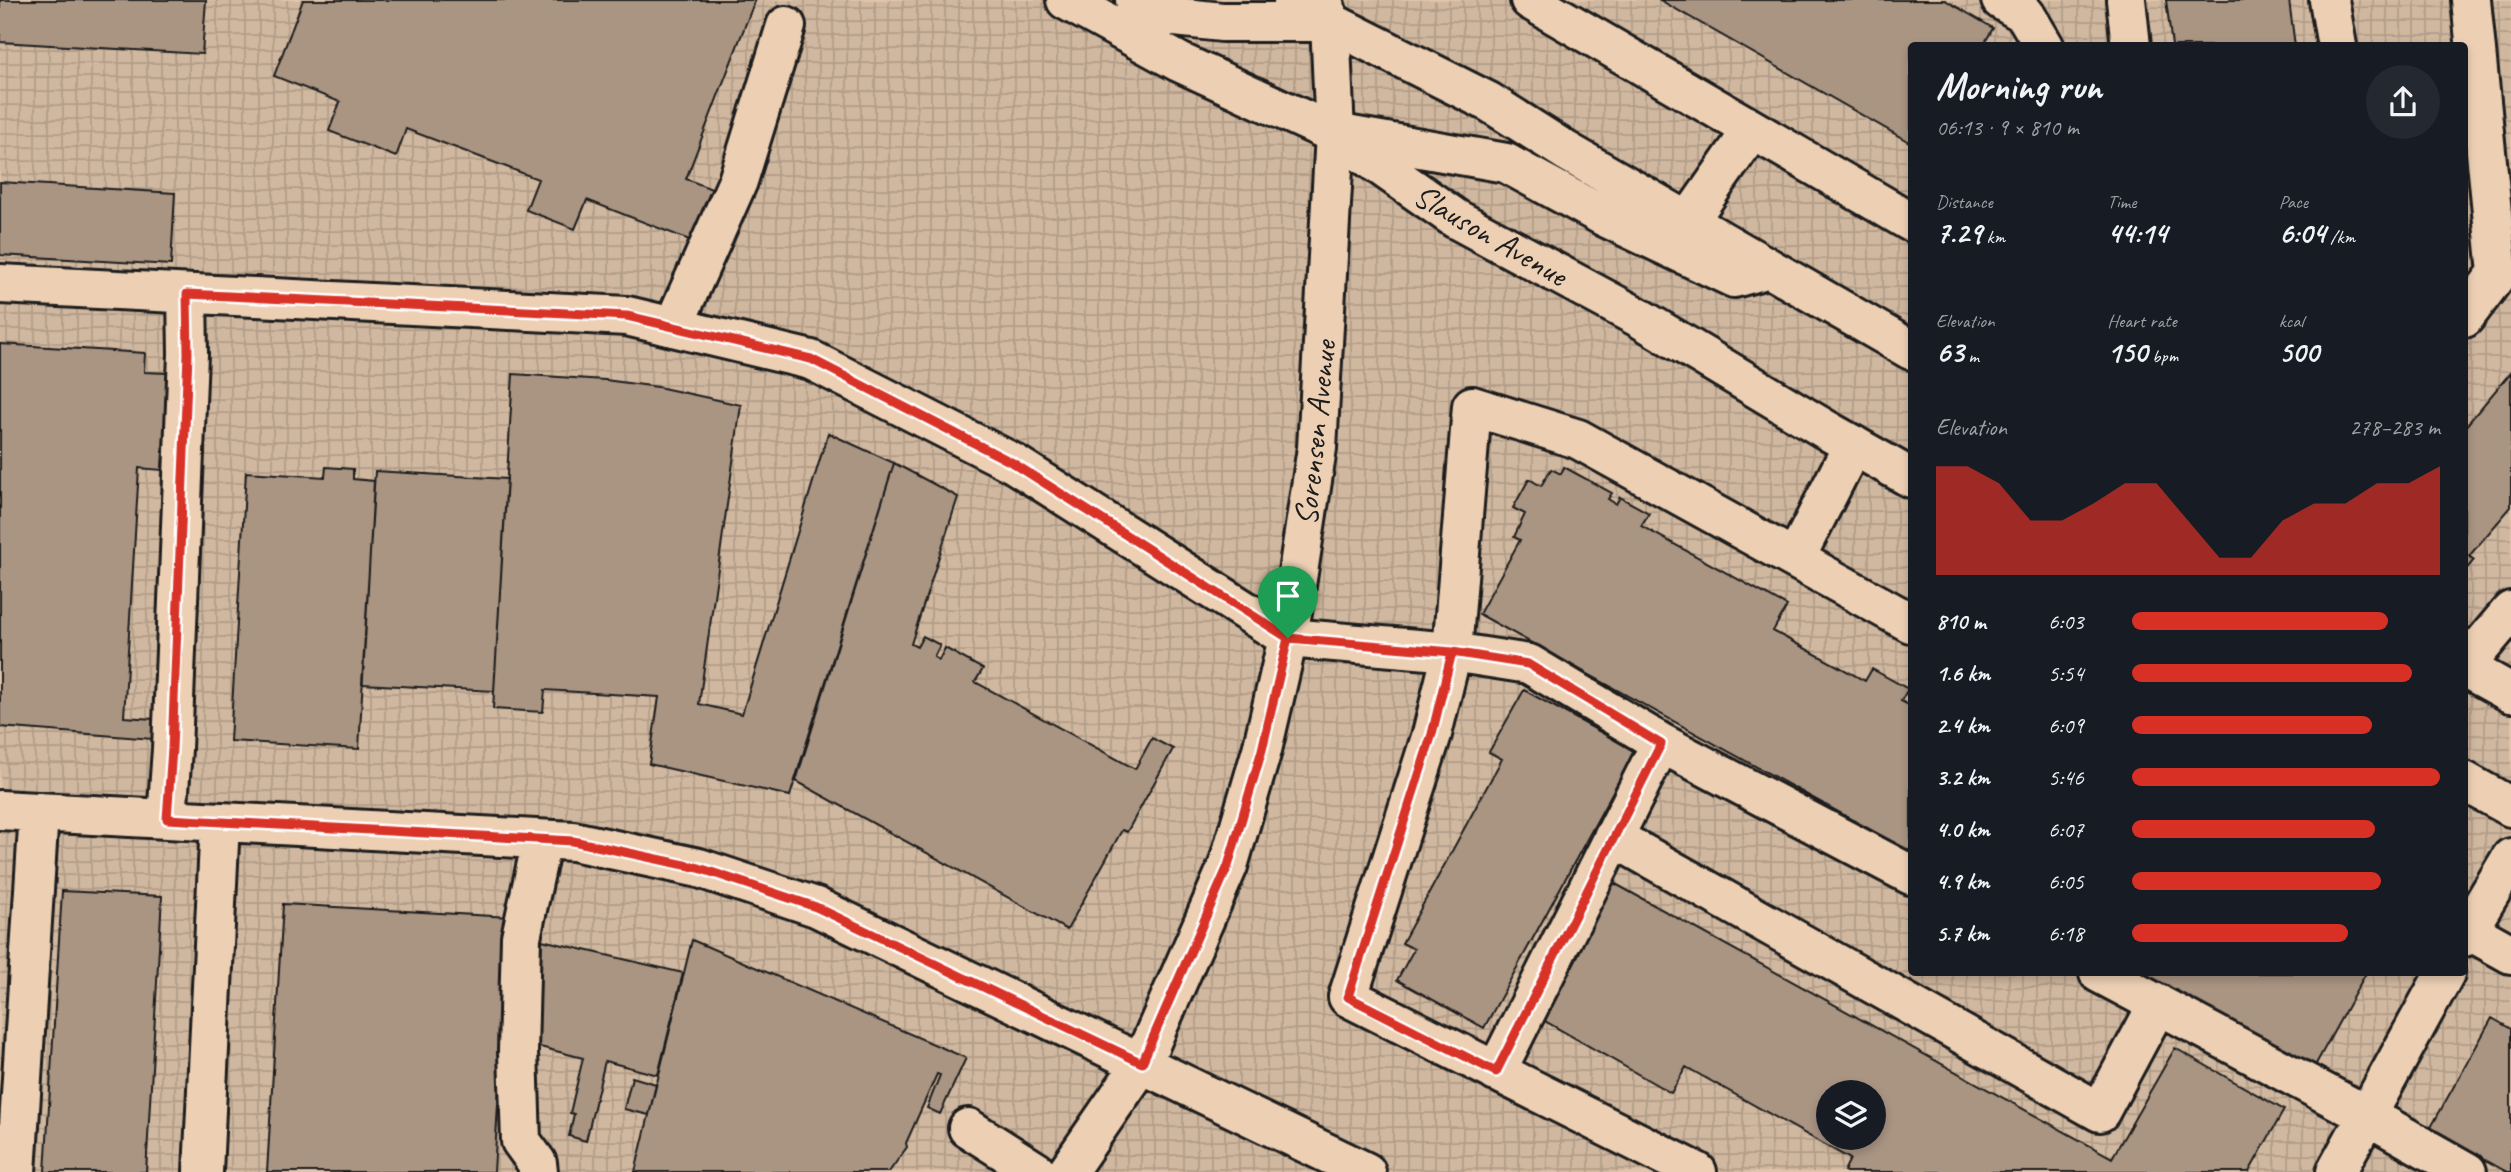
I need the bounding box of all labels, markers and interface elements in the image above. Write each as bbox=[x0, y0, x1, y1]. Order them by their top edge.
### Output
text: Morning run bbox=[1936, 63, 2102, 110]
button: share bbox=[2366, 65, 2440, 139]
text: 06:13 · 9 × 810 m bbox=[1936, 113, 2079, 142]
street label: Slauson Avenue bbox=[1406, 174, 1577, 297]
text: Distance bbox=[1936, 190, 1993, 214]
text: Time bbox=[2107, 190, 2136, 214]
text: Pace bbox=[2279, 190, 2308, 214]
text: 7.29 bbox=[1936, 214, 1982, 252]
text: 44:14 bbox=[2107, 214, 2167, 252]
text: 6:04 bbox=[2279, 214, 2326, 252]
text: km bbox=[1982, 225, 2005, 249]
text: /km bbox=[2326, 225, 2355, 249]
text: Elevation bbox=[1936, 309, 1994, 333]
text: Heart rate bbox=[2107, 309, 2177, 333]
text: kcal bbox=[2279, 309, 2304, 333]
text: 63 bbox=[1936, 333, 1964, 371]
text: 150 bbox=[2107, 333, 2147, 371]
text: 500 bbox=[2279, 333, 2319, 371]
street label: Sorensen Avenue bbox=[1284, 336, 1346, 528]
text: m bbox=[1964, 344, 1979, 368]
text: bpm bbox=[2147, 344, 2178, 368]
text: Elevation bbox=[1936, 413, 2007, 442]
text: 278–283 m bbox=[2349, 413, 2440, 442]
pin bbox=[1258, 566, 1318, 638]
icon: arrive bbox=[1269, 577, 1307, 615]
text: 810 m bbox=[1936, 607, 1986, 636]
text: 6:03 bbox=[2048, 607, 2084, 636]
text: 1.6 km bbox=[1936, 659, 1990, 688]
text: 5:54 bbox=[2048, 659, 2084, 688]
text: 2.4 km bbox=[1936, 711, 1990, 740]
text: 6:09 bbox=[2048, 711, 2084, 740]
text: 3.2 km bbox=[1936, 763, 1990, 792]
text: 5:46 bbox=[2048, 763, 2084, 792]
text: 4.0 km bbox=[1936, 815, 1990, 844]
text: 6:07 bbox=[2048, 815, 2084, 844]
text: 4.9 km bbox=[1936, 867, 1989, 896]
text: 6:05 bbox=[2048, 867, 2084, 896]
text: 5.7 km bbox=[1936, 919, 1989, 948]
text: 6:18 bbox=[2048, 919, 2084, 948]
map controls bbox=[1816, 1080, 1886, 1150]
button: layers bbox=[1816, 1080, 1886, 1150]

